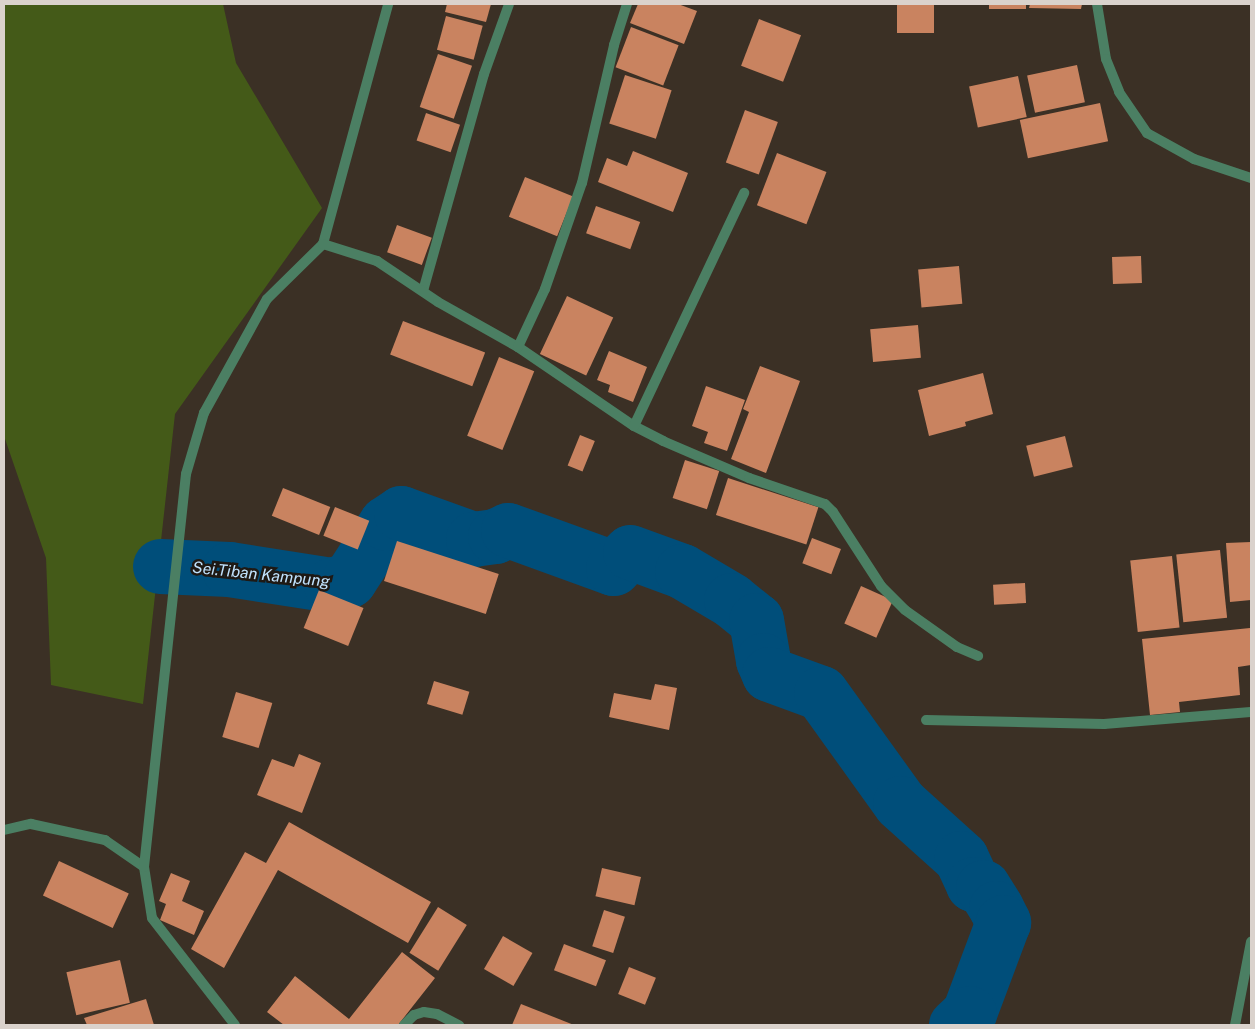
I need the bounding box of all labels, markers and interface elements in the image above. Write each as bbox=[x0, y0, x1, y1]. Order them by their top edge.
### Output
water label: Sei.Tiban Kampung bbox=[191, 558, 331, 592]

